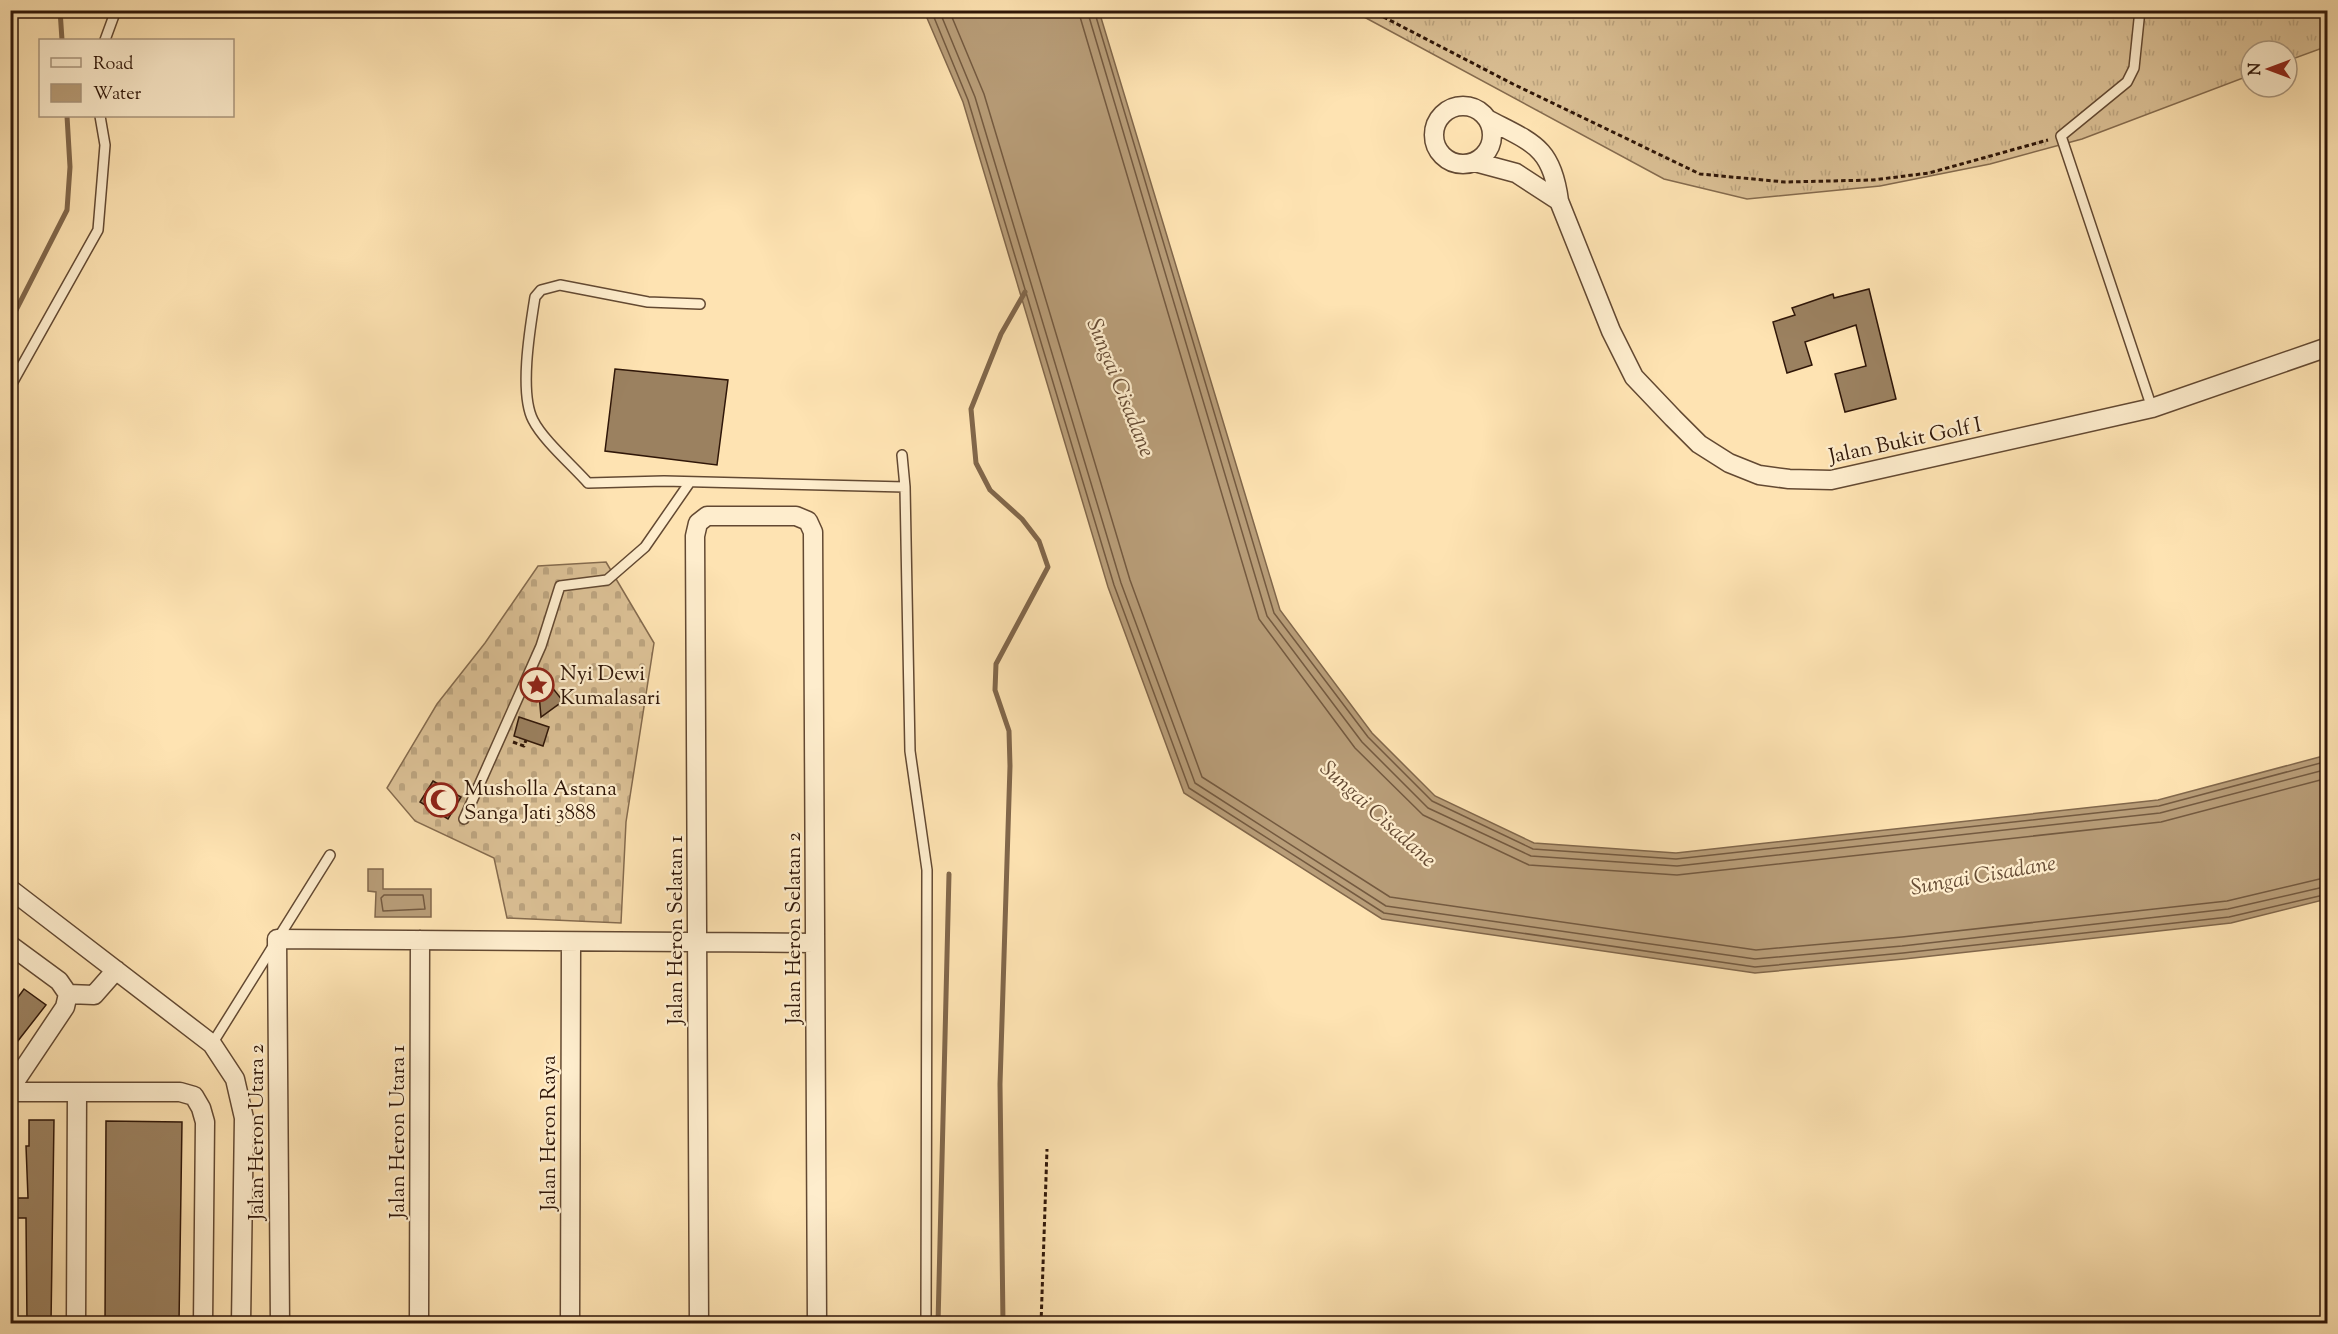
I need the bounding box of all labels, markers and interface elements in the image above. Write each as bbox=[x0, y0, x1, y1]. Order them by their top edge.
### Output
legend bbox=[39, 39, 234, 117]
north arrow bbox=[2239, 39, 2299, 99]
text: Road bbox=[93, 52, 133, 78]
text: N bbox=[2245, 62, 2268, 75]
text: Water bbox=[93, 82, 142, 108]
water label: Sungai Cisadane bbox=[1077, 314, 1162, 462]
street label: Jalan Bukit Golf I bbox=[1825, 411, 1985, 473]
place label: Nyi Dewi Kumalasari bbox=[560, 660, 661, 714]
place icon: Nyi Dewi Kumalasari bbox=[519, 667, 555, 703]
water label: Sungai Cisadane bbox=[1312, 754, 1442, 876]
place label: Musholla Astana Sanga Jati 3888 bbox=[464, 775, 617, 829]
mosque icon: Musholla Astana Sanga Jati 3888 bbox=[423, 782, 459, 818]
street label: Jalan Heron Selatan 2 bbox=[780, 832, 810, 1025]
street label: Jalan Heron Selatan 1 bbox=[662, 835, 692, 1026]
water label: Sungai Cisadane bbox=[1908, 848, 2059, 905]
street label: Jalan Heron Utara 2 bbox=[243, 1044, 273, 1221]
street label: Jalan Heron Utara 1 bbox=[384, 1045, 414, 1220]
street label: Jalan Heron Raya bbox=[535, 1055, 565, 1212]

